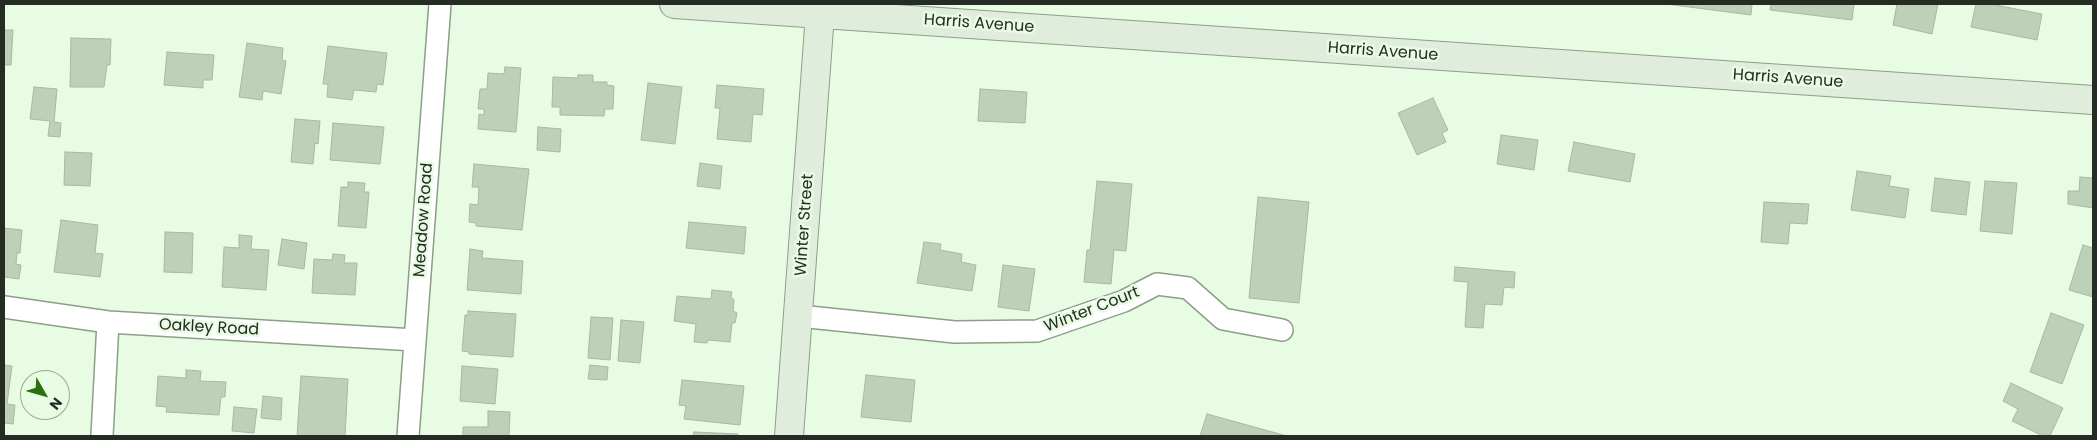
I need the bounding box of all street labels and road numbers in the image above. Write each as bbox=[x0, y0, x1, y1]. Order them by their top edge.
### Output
street label: Harris Avenue bbox=[923, 11, 1035, 37]
street label: Harris Avenue bbox=[1327, 39, 1439, 65]
street label: Harris Avenue bbox=[1732, 66, 1844, 92]
street label: Meadow Road bbox=[410, 162, 438, 278]
street label: Winter Street bbox=[792, 173, 818, 277]
street label: Winter Court bbox=[1042, 283, 1142, 337]
street label: Oakley Road bbox=[158, 316, 260, 340]

